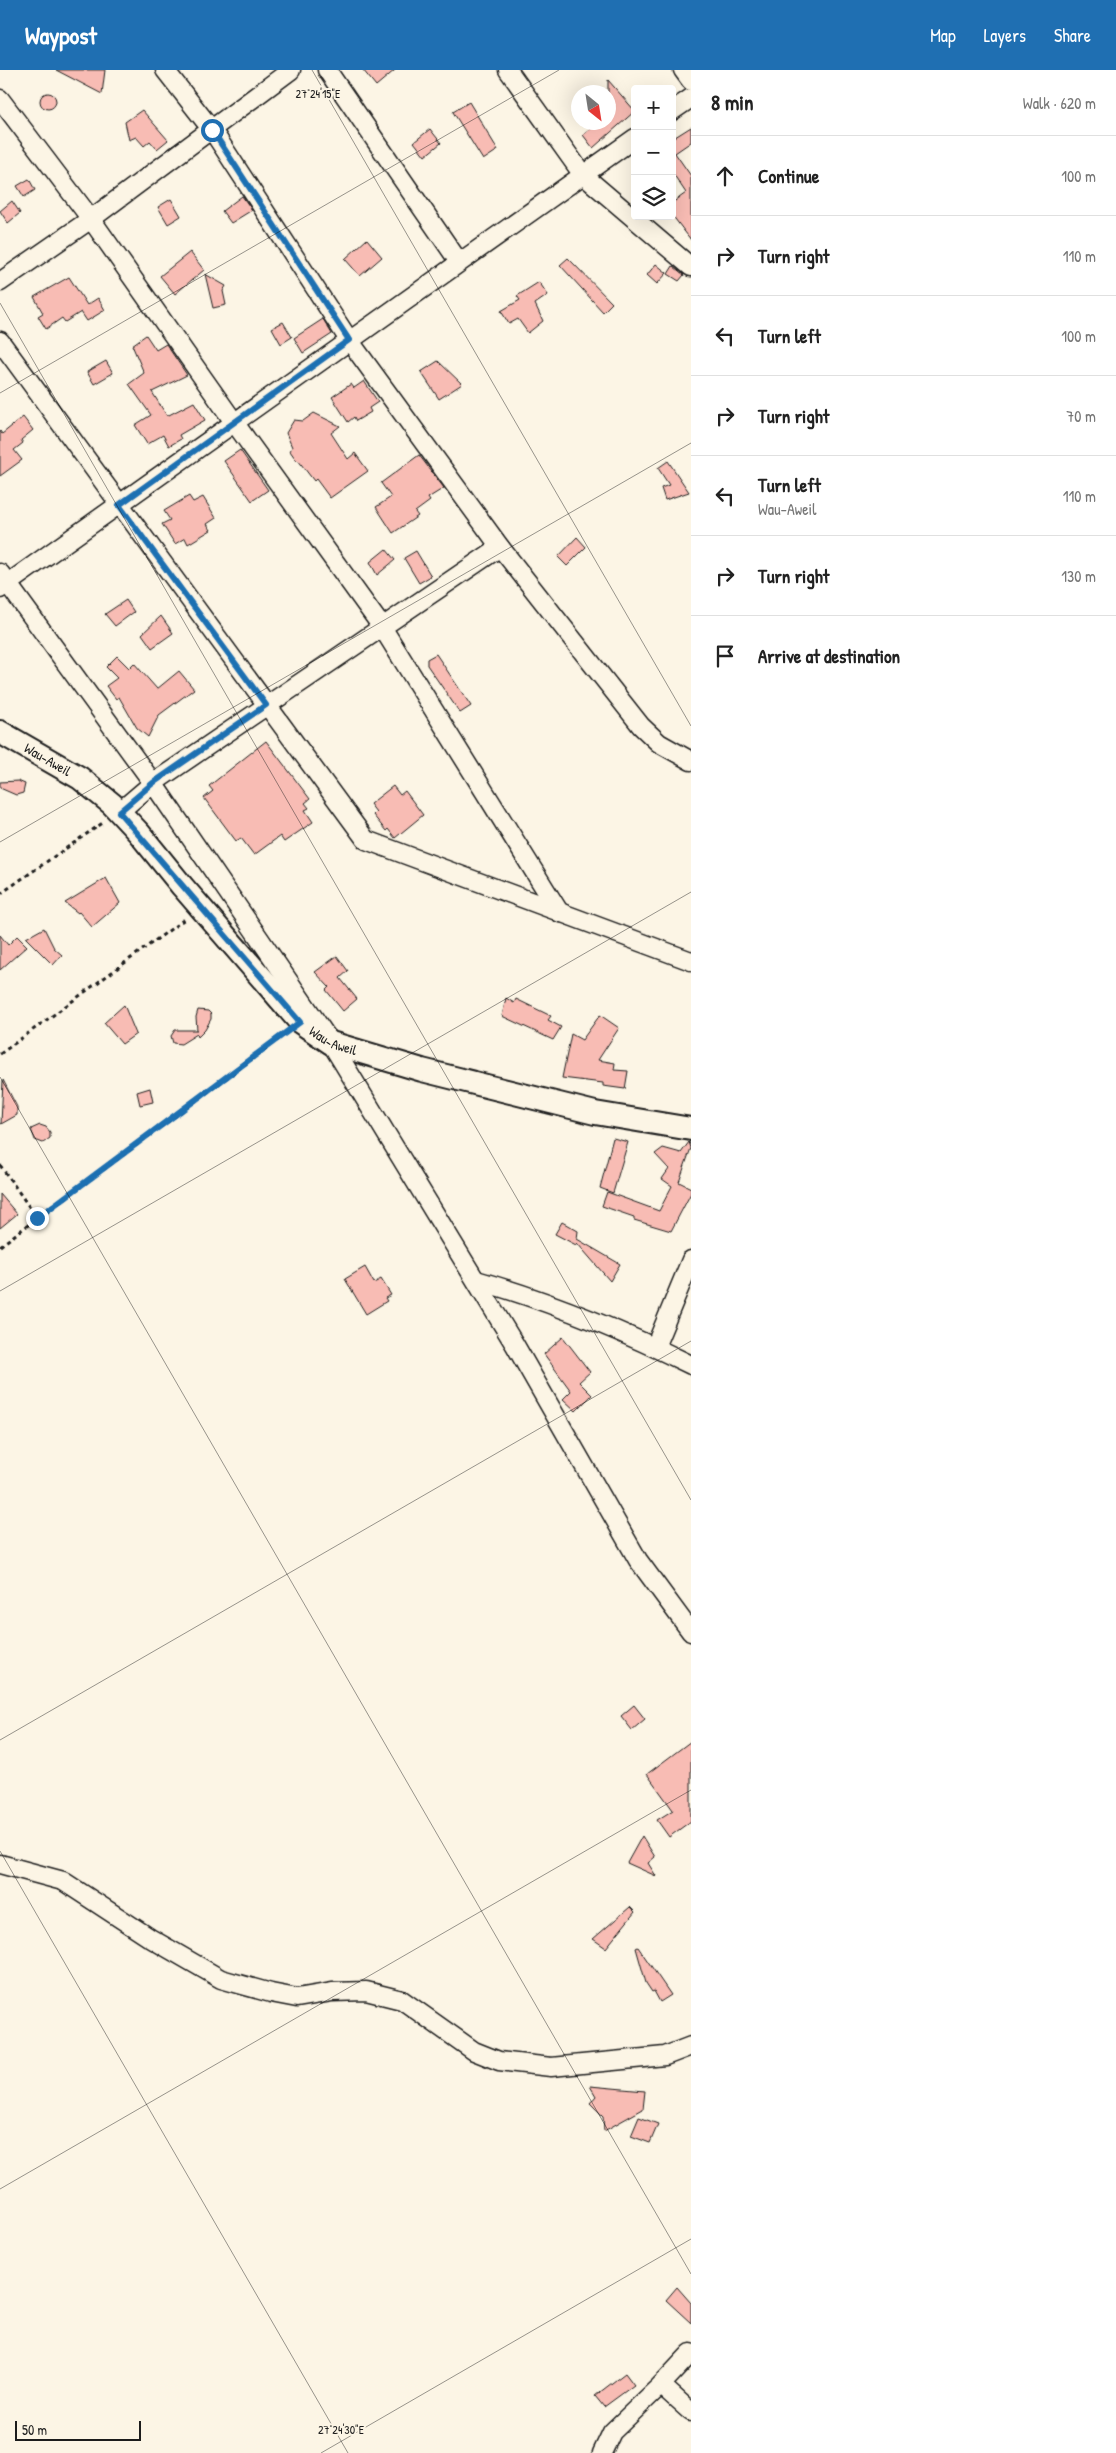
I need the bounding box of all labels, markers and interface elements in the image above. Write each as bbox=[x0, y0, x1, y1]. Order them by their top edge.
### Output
text: Waypost bbox=[25, 19, 97, 51]
text: Map bbox=[930, 23, 956, 48]
text: Layers bbox=[984, 23, 1026, 48]
text: Share bbox=[1054, 23, 1091, 48]
text: 27°24'15"E bbox=[296, 85, 341, 102]
north arrow bbox=[571, 85, 616, 130]
map controls bbox=[631, 85, 676, 220]
button: + bbox=[631, 85, 676, 130]
text: 8 min bbox=[711, 88, 753, 117]
text: Walk · 620 m bbox=[1023, 92, 1096, 114]
route start bbox=[201, 119, 224, 142]
button: − bbox=[631, 130, 676, 175]
icon: ahead bbox=[711, 162, 739, 190]
text: Continue bbox=[758, 163, 819, 189]
text: 100 m bbox=[1061, 165, 1096, 187]
button: layers bbox=[631, 175, 676, 220]
icon: right bbox=[711, 242, 739, 270]
text: Turn right bbox=[758, 243, 829, 269]
text: 110 m bbox=[1063, 245, 1096, 267]
icon: left bbox=[711, 322, 739, 350]
text: Turn left bbox=[758, 323, 821, 349]
text: 100 m bbox=[1061, 325, 1096, 347]
icon: right bbox=[711, 402, 739, 430]
text: Turn right bbox=[758, 403, 829, 429]
text: 70 m bbox=[1066, 405, 1096, 427]
text: Turn left bbox=[758, 472, 821, 498]
icon: left bbox=[711, 482, 739, 510]
text: 110 m bbox=[1063, 485, 1096, 507]
text: Wau-Aweil bbox=[758, 498, 816, 520]
icon: right bbox=[711, 562, 739, 590]
text: Turn right bbox=[758, 563, 829, 589]
text: 130 m bbox=[1061, 565, 1096, 587]
icon: arrive bbox=[711, 642, 739, 670]
text: Arrive at destination bbox=[758, 643, 900, 669]
street label: Wau-Aweil bbox=[21, 738, 75, 780]
street label: Wau-Aweil bbox=[306, 1021, 360, 1059]
route end bbox=[26, 1207, 49, 1230]
scale bar bbox=[15, 2418, 141, 2441]
text: 50 m bbox=[22, 2420, 47, 2439]
text: 27°24'30"E bbox=[318, 2421, 365, 2438]

